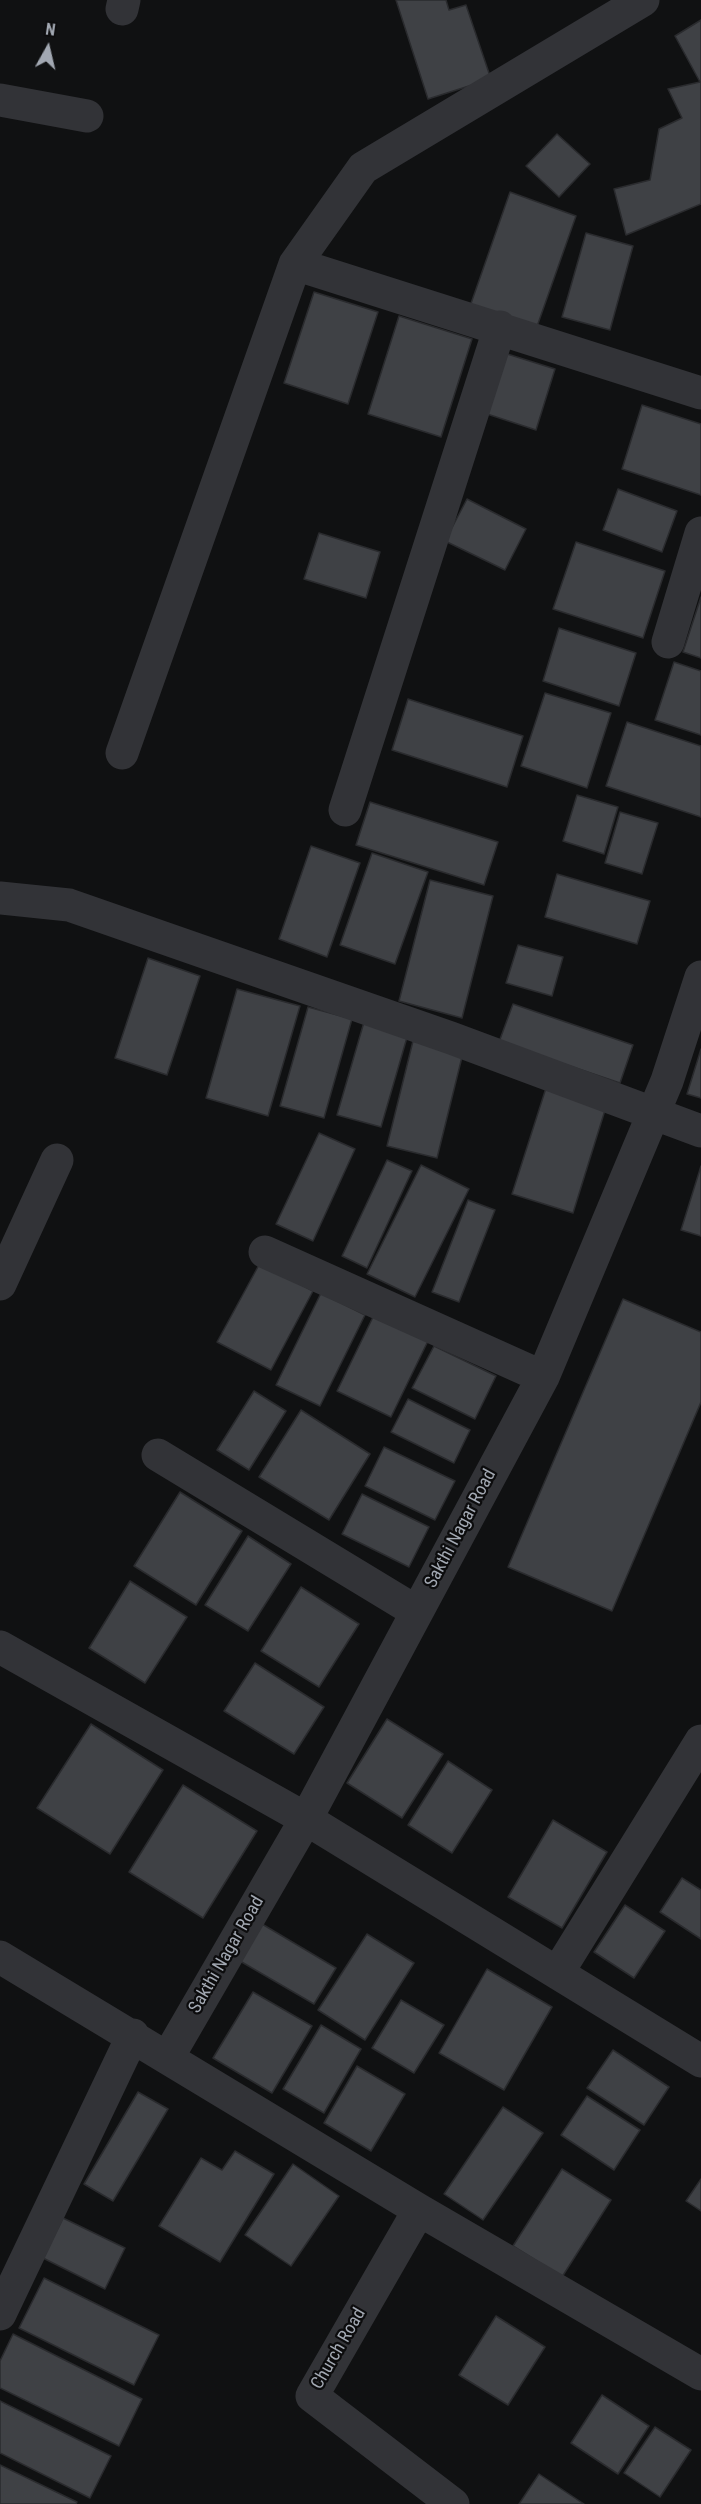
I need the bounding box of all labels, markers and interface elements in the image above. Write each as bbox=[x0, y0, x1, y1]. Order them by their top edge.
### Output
north arrow bbox=[18, 18, 78, 78]
text: N bbox=[44, 20, 57, 40]
street label: Sakthi Nagar Road bbox=[421, 1466, 501, 1592]
street label: Sakthi Nagar Road bbox=[185, 1893, 269, 2017]
street label: Church Road bbox=[307, 2305, 371, 2393]

